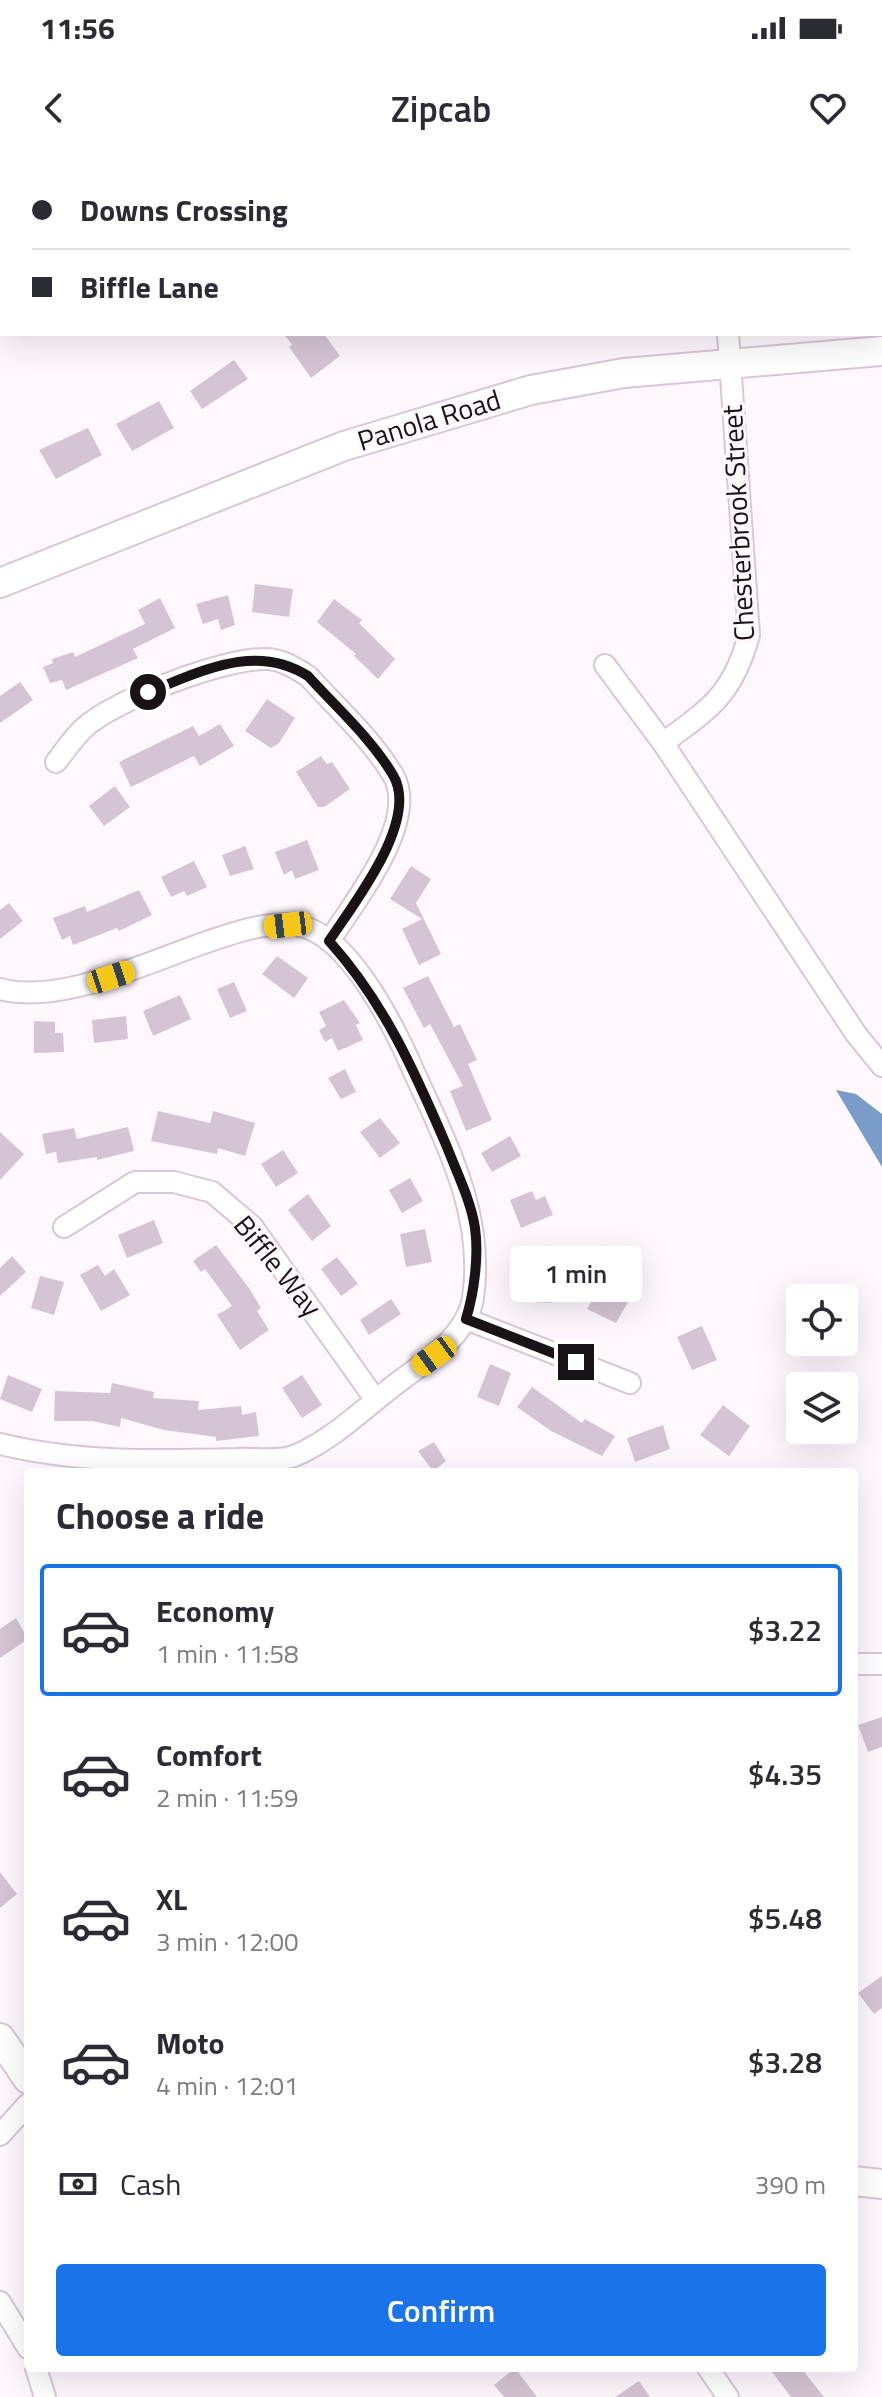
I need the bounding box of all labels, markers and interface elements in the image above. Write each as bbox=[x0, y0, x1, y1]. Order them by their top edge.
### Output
text: 11:56 bbox=[40, 5, 115, 51]
text: Zipcab bbox=[391, 81, 491, 136]
icon: back bbox=[32, 86, 76, 130]
icon: heart bbox=[806, 86, 850, 130]
text: Downs Crossing bbox=[80, 187, 288, 233]
text: Biffle Lane bbox=[80, 264, 219, 310]
street label: Panola Road bbox=[352, 377, 506, 462]
street label: Chesterbrook Street bbox=[710, 404, 765, 642]
route start bbox=[130, 674, 166, 710]
car bbox=[263, 910, 313, 940]
car bbox=[84, 958, 138, 996]
street label: Biffle Way bbox=[224, 1205, 333, 1326]
callout: 1 min bbox=[510, 1246, 642, 1302]
text: 1 min bbox=[545, 1254, 607, 1293]
map controls bbox=[786, 1284, 858, 1444]
button: locate bbox=[786, 1284, 858, 1356]
car bbox=[408, 1332, 460, 1380]
route end bbox=[558, 1344, 594, 1380]
button: layers bbox=[786, 1372, 858, 1444]
text: Choose a ride bbox=[56, 1488, 264, 1543]
text: Economy bbox=[156, 1588, 274, 1634]
icon: car bbox=[60, 1594, 132, 1666]
text: $3.22 bbox=[748, 1607, 822, 1653]
text: 1 min · 11:58 bbox=[156, 1634, 299, 1673]
text: Comfort bbox=[156, 1732, 262, 1778]
icon: car bbox=[60, 1738, 132, 1810]
text: $4.35 bbox=[748, 1751, 822, 1797]
text: 2 min · 11:59 bbox=[156, 1778, 299, 1817]
text: XL bbox=[156, 1876, 187, 1922]
icon: car bbox=[60, 1882, 132, 1954]
text: $5.48 bbox=[748, 1895, 822, 1941]
text: 3 min · 12:00 bbox=[156, 1922, 299, 1961]
text: Moto bbox=[156, 2020, 224, 2066]
icon: car bbox=[60, 2026, 132, 2098]
text: $3.28 bbox=[748, 2039, 822, 2085]
text: 4 min · 12:01 bbox=[156, 2066, 299, 2105]
text: Cash bbox=[120, 2161, 181, 2207]
icon: cash bbox=[56, 2162, 100, 2206]
text: 390 m bbox=[755, 2165, 826, 2204]
button: Confirm bbox=[56, 2264, 826, 2356]

